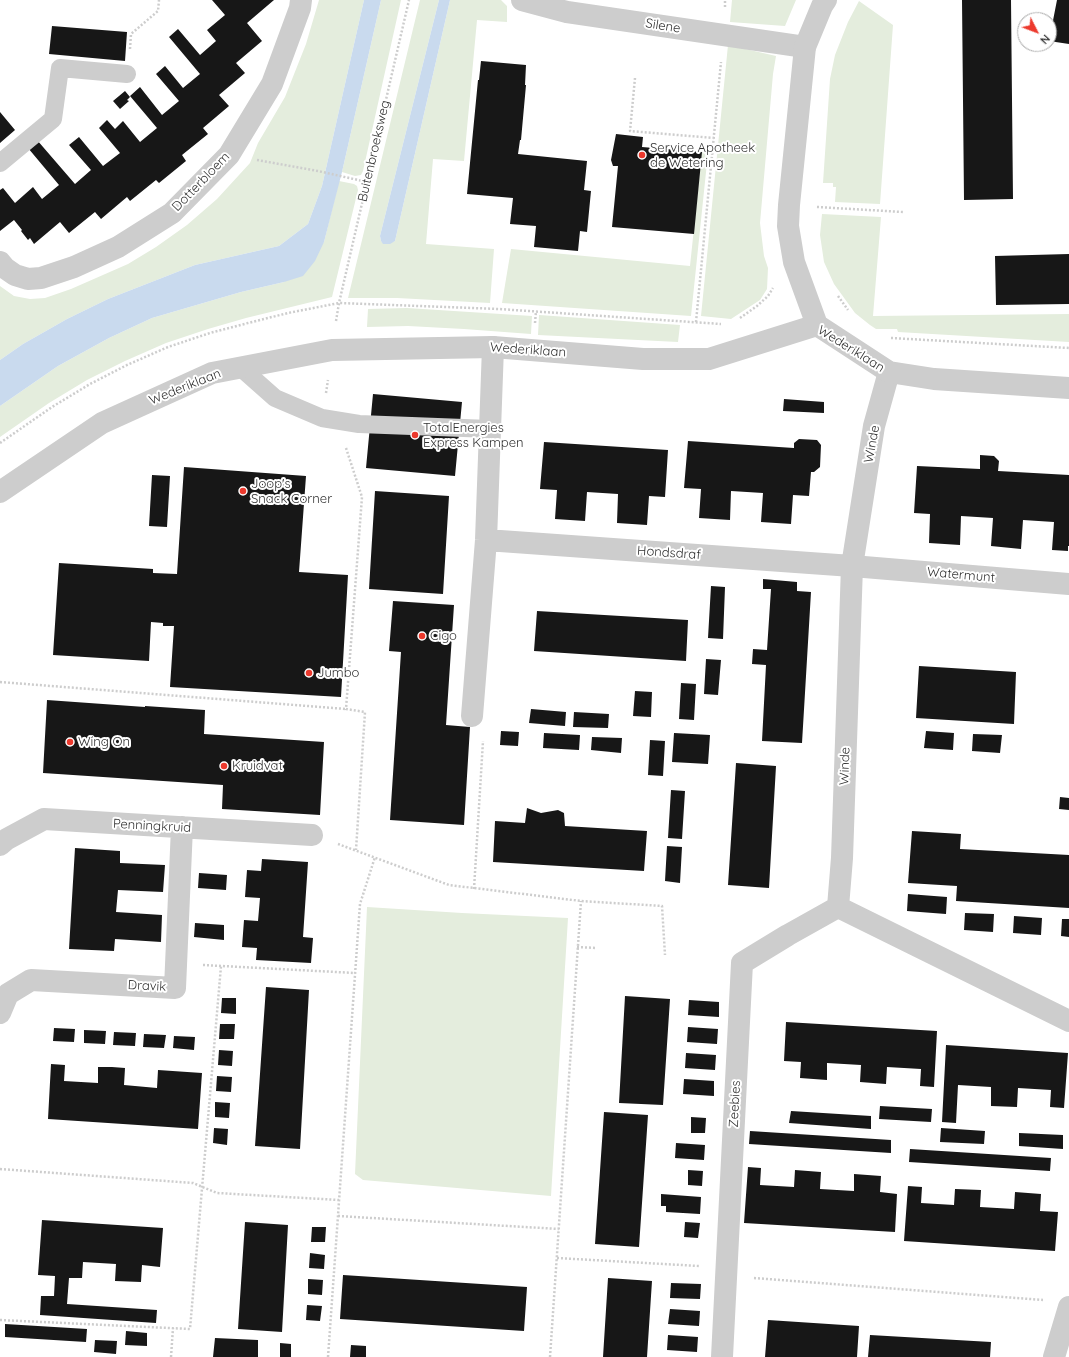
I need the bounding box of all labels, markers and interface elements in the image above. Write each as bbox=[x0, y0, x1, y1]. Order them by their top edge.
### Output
north arrow bbox=[1017, 12, 1057, 52]
street label: Silene bbox=[644, 16, 682, 36]
text: N bbox=[1037, 32, 1053, 47]
street label: Buitenbroeksweg bbox=[355, 99, 393, 203]
place label: Service Apotheek de Wetering bbox=[650, 140, 755, 171]
street label: Dotterbloem bbox=[169, 149, 233, 215]
marker: Service Apotheek de Wetering bbox=[637, 150, 647, 160]
street label: Wederiklaan bbox=[815, 322, 887, 376]
street label: Wederiklaan bbox=[490, 340, 566, 360]
street label: Wederiklaan bbox=[147, 366, 223, 408]
place label: TotalEnergies Express Kampen bbox=[423, 420, 524, 451]
street label: Winde bbox=[861, 424, 883, 464]
marker: TotalEnergies Express Kampen bbox=[410, 430, 420, 440]
place label: Joop's Snack Corner bbox=[251, 476, 332, 507]
marker: Joop's Snack Corner bbox=[238, 486, 248, 496]
street label: Hondsdraf bbox=[637, 543, 701, 563]
street label: Watermunt bbox=[926, 564, 996, 586]
place label: Cigo bbox=[430, 628, 457, 644]
marker: Cigo bbox=[417, 631, 427, 641]
place label: Jumbo bbox=[317, 665, 359, 681]
marker: Jumbo bbox=[304, 668, 314, 678]
place label: Wing On bbox=[78, 734, 130, 750]
marker: Wing On bbox=[65, 737, 75, 747]
street label: Winde bbox=[837, 747, 853, 785]
place label: Kruidvat bbox=[232, 758, 283, 774]
marker: Kruidvat bbox=[219, 761, 229, 771]
street label: Penningkruid bbox=[112, 816, 192, 836]
street label: Dravik bbox=[127, 977, 167, 995]
street label: Zeebies bbox=[726, 1080, 744, 1128]

